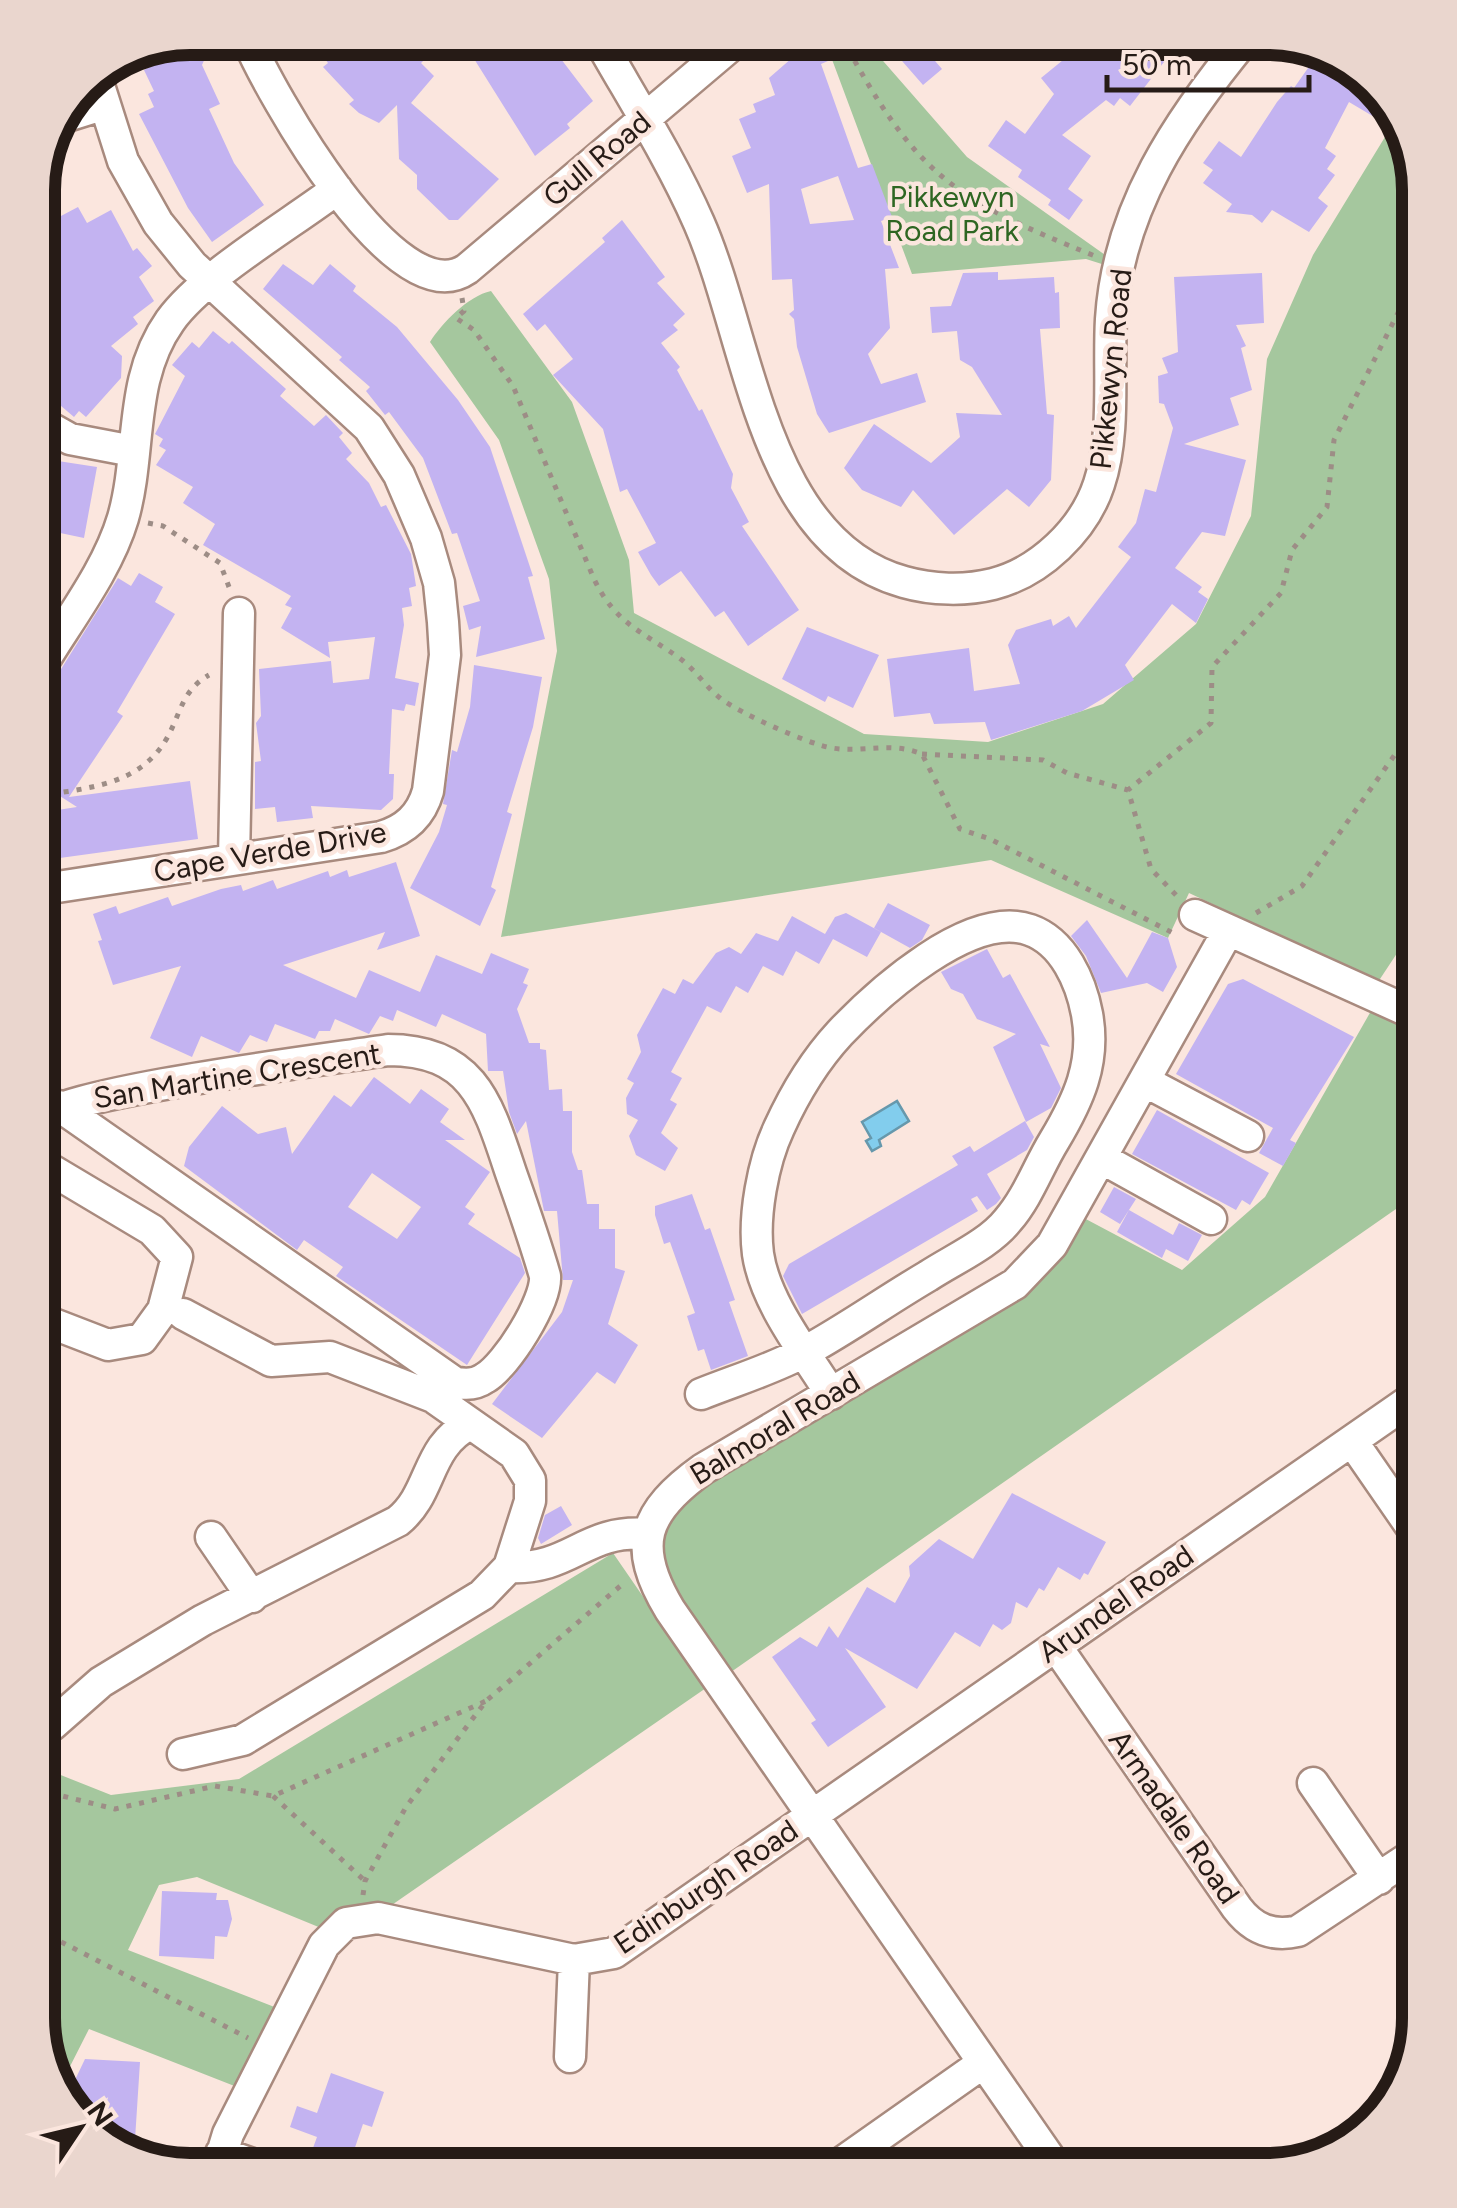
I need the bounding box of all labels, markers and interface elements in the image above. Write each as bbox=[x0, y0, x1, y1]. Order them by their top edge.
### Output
scale bar bbox=[1107, 30, 1310, 92]
text: 50 m bbox=[1122, 46, 1191, 83]
street label: Gull Road bbox=[535, 103, 658, 214]
park label: Pikkewyn Road Park bbox=[885, 178, 1019, 249]
street label: Pikkewyn Road bbox=[1082, 267, 1139, 471]
street label: Cape Verde Drive bbox=[151, 813, 389, 890]
street label: San Martine Crescent bbox=[91, 1035, 383, 1116]
street label: Balmoral Road bbox=[683, 1362, 866, 1493]
street label: Arundel Road bbox=[1031, 1537, 1200, 1671]
street label: Armadale Road bbox=[1101, 1723, 1248, 1911]
street label: Edinburgh Road bbox=[607, 1811, 805, 1962]
north arrow bbox=[30, 2078, 130, 2178]
text: N bbox=[80, 2095, 121, 2132]

